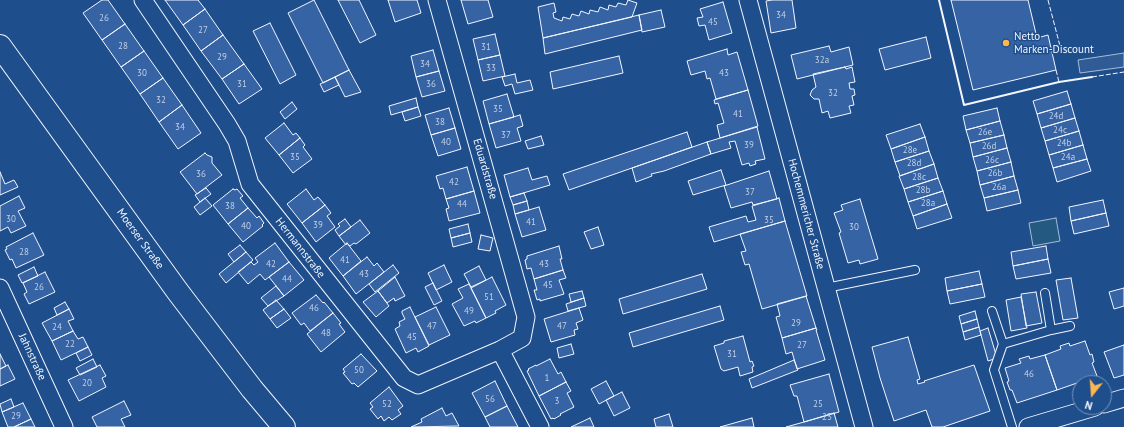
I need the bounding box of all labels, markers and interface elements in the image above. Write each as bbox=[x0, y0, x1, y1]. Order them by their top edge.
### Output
house number: 34 bbox=[776, 10, 786, 20]
house number: 26 bbox=[99, 13, 109, 23]
house number: 45 bbox=[708, 17, 718, 27]
house number: 27 bbox=[198, 25, 208, 35]
place label: Netto Marken-Discount bbox=[1014, 30, 1094, 56]
marker: Netto Marken-Discount bbox=[1001, 38, 1011, 48]
house number: 28 bbox=[118, 41, 128, 51]
house number: 31 bbox=[481, 42, 491, 52]
house number: 29 bbox=[217, 52, 227, 62]
house number: 32a bbox=[815, 55, 829, 65]
house number: 34 bbox=[420, 59, 430, 69]
house number: 33 bbox=[486, 63, 496, 73]
house number: 30 bbox=[137, 68, 147, 78]
house number: 43 bbox=[719, 68, 729, 78]
house number: 31 bbox=[237, 79, 247, 89]
house number: 36 bbox=[426, 79, 436, 89]
house number: 32 bbox=[828, 88, 838, 98]
house number: 32 bbox=[156, 95, 166, 105]
house number: 35 bbox=[493, 104, 503, 114]
house number: 41 bbox=[733, 109, 743, 119]
house number: 24d bbox=[1049, 111, 1063, 121]
house number: 38 bbox=[435, 117, 445, 127]
house number: 34 bbox=[175, 122, 185, 132]
house number: 24c bbox=[1053, 125, 1067, 135]
house number: 26e bbox=[978, 127, 992, 137]
house number: 37 bbox=[501, 130, 511, 140]
house number: 40 bbox=[441, 137, 451, 147]
street label: Eduardstraße bbox=[470, 137, 500, 201]
house number: 24b bbox=[1057, 138, 1071, 148]
house number: 39 bbox=[744, 140, 754, 150]
house number: 26d bbox=[982, 141, 996, 151]
house number: 28e bbox=[903, 145, 917, 155]
house number: 35 bbox=[290, 152, 300, 162]
house number: 24a bbox=[1061, 152, 1075, 162]
house number: 26c bbox=[985, 155, 999, 165]
street label: Hochemmericher Straße bbox=[785, 157, 827, 271]
house number: 28d bbox=[907, 158, 921, 168]
house number: 26b bbox=[988, 168, 1002, 178]
house number: 36 bbox=[196, 169, 206, 179]
house number: 28c bbox=[912, 172, 926, 182]
house number: 42 bbox=[449, 177, 459, 187]
house number: 26a bbox=[992, 182, 1006, 192]
house number: 28b bbox=[916, 185, 930, 195]
house number: 37 bbox=[745, 187, 755, 197]
house number: 28a bbox=[921, 198, 935, 208]
house number: 44 bbox=[457, 199, 467, 209]
house number: 38 bbox=[225, 201, 235, 211]
street label: Moerser Straße bbox=[114, 206, 166, 272]
house number: 30 bbox=[6, 214, 16, 224]
street label: Hermannstraße bbox=[272, 215, 328, 281]
house number: 35 bbox=[764, 215, 774, 225]
house number: 41 bbox=[526, 217, 536, 227]
house number: 39 bbox=[313, 220, 323, 230]
house number: 40 bbox=[241, 221, 251, 231]
house number: 30 bbox=[849, 222, 859, 232]
house number: 28 bbox=[19, 247, 29, 257]
house number: 41 bbox=[340, 255, 350, 265]
house number: 42 bbox=[266, 259, 276, 269]
house number: 43 bbox=[539, 259, 549, 269]
house number: 43 bbox=[359, 269, 369, 279]
house number: 44 bbox=[282, 274, 292, 284]
house number: 45 bbox=[543, 280, 553, 290]
house number: 26 bbox=[34, 282, 44, 292]
house number: 51 bbox=[484, 292, 494, 302]
house number: 46 bbox=[309, 303, 319, 313]
house number: 49 bbox=[464, 306, 474, 316]
house number: 29 bbox=[791, 318, 801, 328]
house number: 47 bbox=[427, 321, 437, 331]
house number: 47 bbox=[557, 321, 567, 331]
house number: 24 bbox=[52, 322, 62, 332]
house number: 48 bbox=[321, 328, 331, 338]
street label: Jahnstraße bbox=[15, 331, 49, 383]
house number: 45 bbox=[407, 332, 417, 342]
house number: 22 bbox=[65, 339, 75, 349]
house number: 27 bbox=[797, 340, 807, 350]
house number: 31 bbox=[727, 349, 737, 359]
house number: 50 bbox=[354, 365, 364, 375]
house number: 46 bbox=[1024, 369, 1034, 379]
house number: 1 bbox=[545, 373, 549, 383]
north arrow bbox=[1072, 375, 1112, 415]
house number: 20 bbox=[82, 378, 92, 388]
house number: 56 bbox=[485, 394, 495, 404]
house number: 3 bbox=[555, 396, 559, 406]
text: N bbox=[1083, 398, 1094, 413]
house number: 52 bbox=[382, 399, 392, 409]
house number: 25 bbox=[813, 399, 823, 409]
house number: 29 bbox=[11, 411, 21, 421]
house number: 23 bbox=[822, 412, 832, 422]

